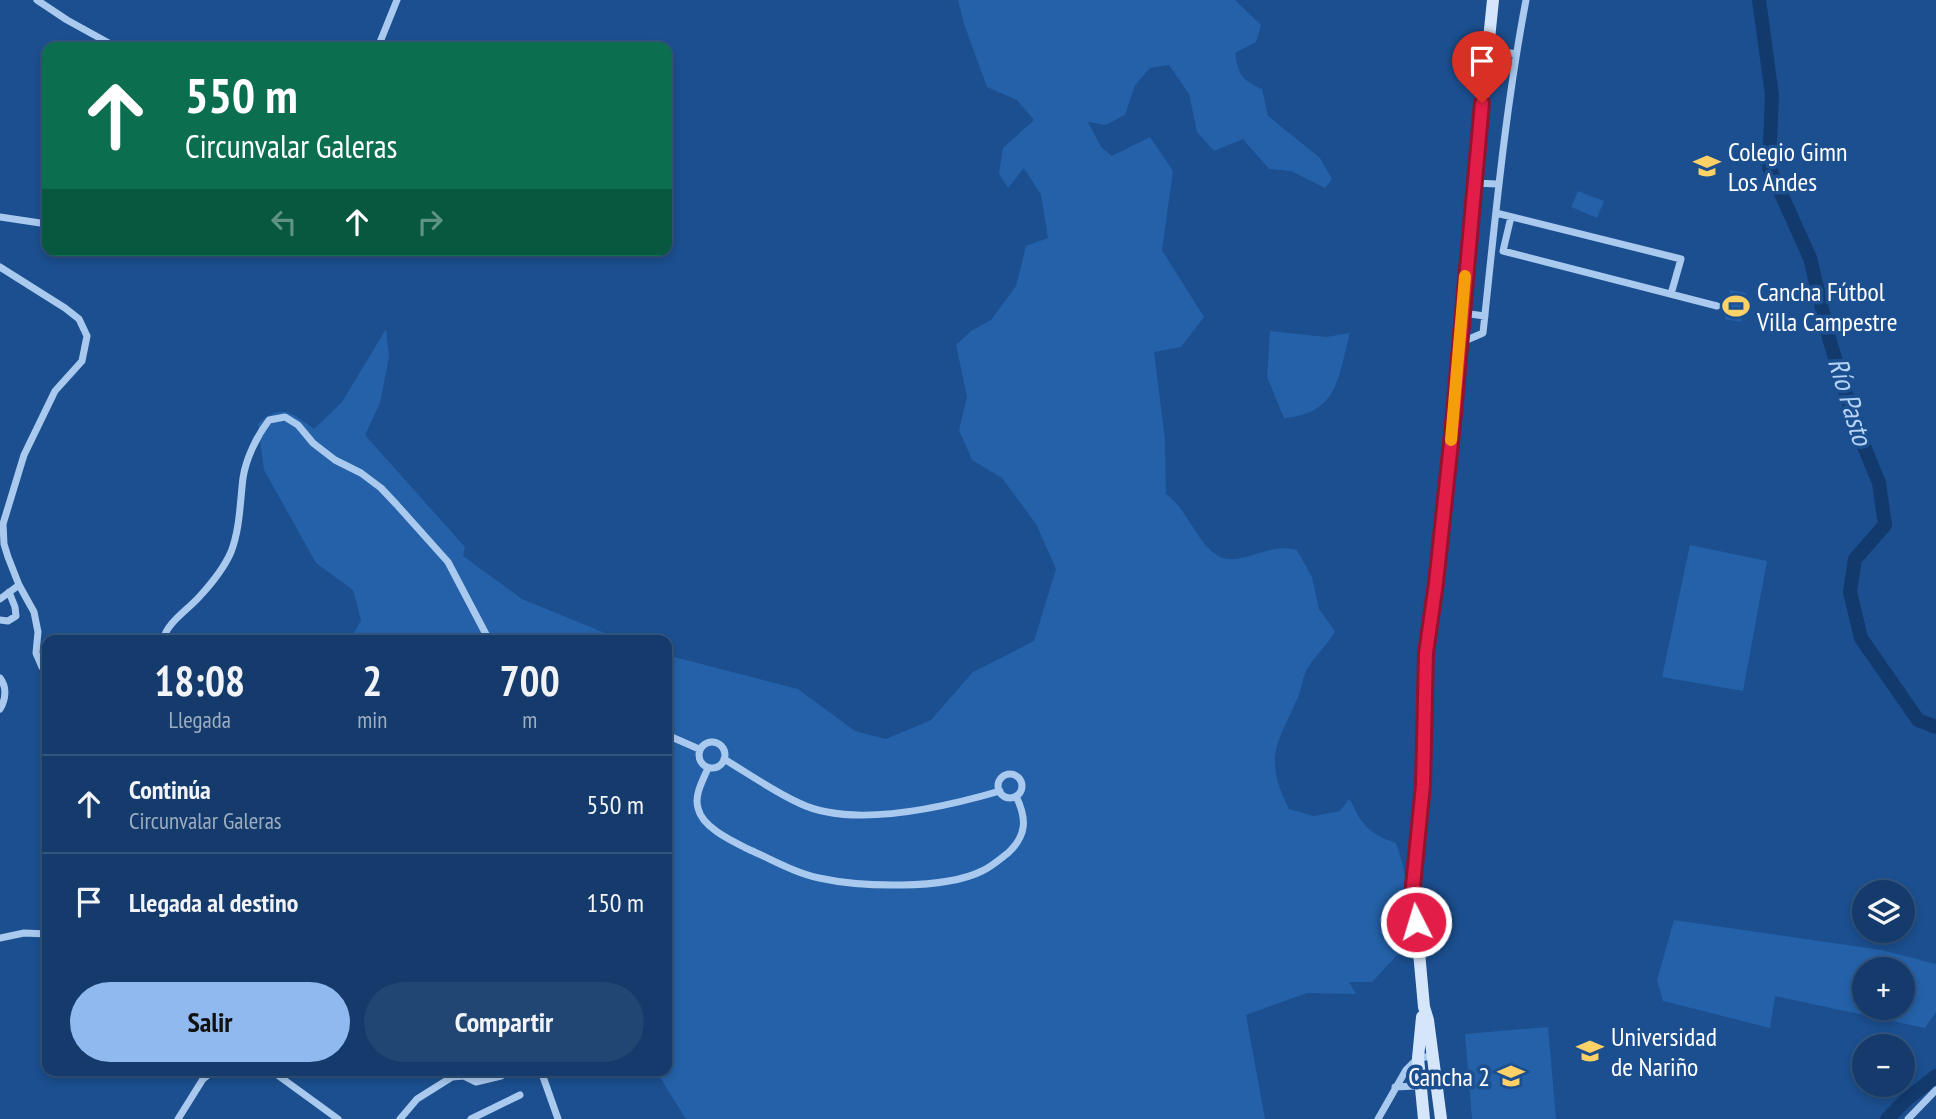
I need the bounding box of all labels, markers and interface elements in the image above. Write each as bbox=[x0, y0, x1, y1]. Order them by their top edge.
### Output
pin bbox=[1452, 31, 1512, 103]
icon: arrive bbox=[1463, 42, 1501, 80]
text: 550 m bbox=[185, 63, 298, 127]
icon: ahead bbox=[70, 70, 161, 161]
text: Circunvalar Galeras bbox=[185, 125, 397, 167]
place label: Colegio Gimn Los Andes bbox=[1728, 135, 1847, 198]
school or university icon: Colegio Gimn Los Andes bbox=[1692, 151, 1722, 181]
icon: left bbox=[265, 203, 303, 241]
icon: ahead bbox=[338, 203, 376, 241]
icon: right bbox=[411, 203, 449, 241]
place label: Cancha Fútbol Villa Campestre bbox=[1756, 275, 1897, 338]
sports icon: Cancha Fútbol Villa Campestre bbox=[1721, 291, 1751, 321]
water label: Río Pasto bbox=[1820, 353, 1882, 451]
text: 18:08 bbox=[154, 653, 245, 708]
text: 2 bbox=[362, 653, 382, 708]
text: 700 bbox=[500, 653, 560, 708]
text: Llegada bbox=[168, 705, 231, 734]
text: min bbox=[357, 705, 387, 734]
text: m bbox=[522, 705, 537, 734]
text: Continúa bbox=[129, 773, 211, 806]
icon: ahead bbox=[70, 785, 108, 823]
text: 550 m bbox=[586, 788, 644, 821]
text: Circunvalar Galeras bbox=[129, 806, 282, 835]
map controls bbox=[1852, 880, 1915, 1097]
button: layers bbox=[1852, 880, 1915, 943]
icon: arrive bbox=[70, 883, 108, 921]
position arrow bbox=[1379, 885, 1453, 959]
text: Llegada al destino bbox=[129, 886, 298, 919]
text: 150 m bbox=[586, 886, 644, 919]
button: + bbox=[1852, 957, 1915, 1020]
button: Salir bbox=[70, 982, 350, 1062]
button: Compartir bbox=[364, 982, 644, 1062]
place label: Universidad de Nariño bbox=[1611, 1020, 1717, 1083]
button: − bbox=[1852, 1034, 1915, 1097]
school or university icon: Universidad de Nariño bbox=[1575, 1036, 1605, 1066]
place label: Cancha 2 bbox=[1408, 1060, 1490, 1093]
school or university icon: Cancha 2 bbox=[1496, 1061, 1526, 1091]

